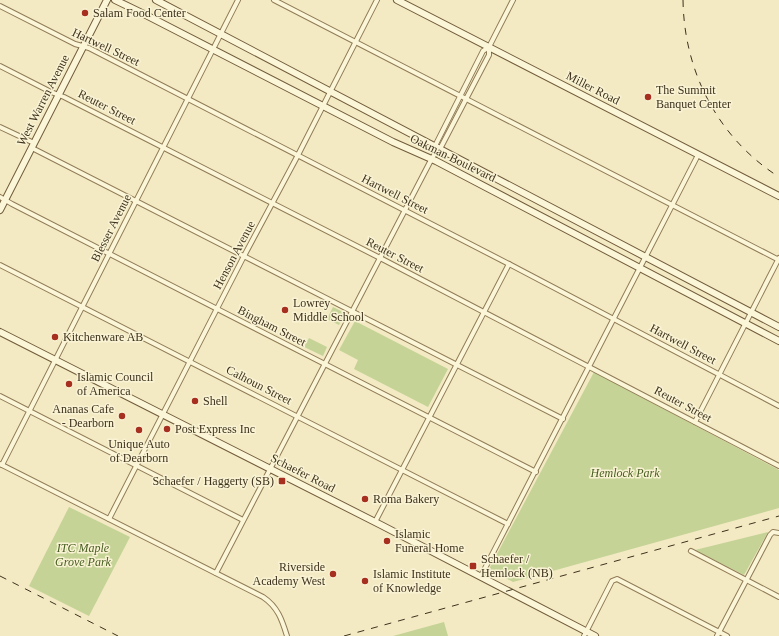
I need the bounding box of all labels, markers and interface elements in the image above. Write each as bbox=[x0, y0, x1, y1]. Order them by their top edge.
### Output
place label: Salam Food Center bbox=[93, 6, 186, 20]
marker: Salam Food Center bbox=[80, 8, 90, 18]
street label: Hartwell Street bbox=[70, 25, 143, 69]
street label: West Warren Avenue bbox=[14, 52, 72, 148]
street label: Miller Road bbox=[564, 69, 622, 107]
place label: The Summit Banquet Center bbox=[656, 83, 731, 111]
street label: Reuter Street bbox=[76, 86, 139, 128]
marker: The Summit Banquet Center bbox=[643, 92, 653, 102]
street label: Oakman Boulevard bbox=[408, 131, 498, 185]
street label: Hartwell Street bbox=[359, 171, 431, 217]
street label: Blesser Avenue bbox=[88, 192, 134, 264]
street label: Henson Avenue bbox=[210, 218, 258, 292]
street label: Reuter Street bbox=[364, 234, 427, 276]
place label: Lowrey Middle School bbox=[293, 296, 365, 324]
street label: Bingham Street bbox=[235, 303, 309, 350]
marker: Lowrey Middle School bbox=[280, 305, 290, 315]
street label: Hartwell Street bbox=[647, 321, 719, 368]
place label: Kitchenware AB bbox=[63, 330, 143, 344]
marker: Kitchenware AB bbox=[50, 332, 60, 342]
street label: Calhoun Street bbox=[224, 362, 295, 408]
place label: Islamic Council of America bbox=[77, 370, 154, 398]
marker: Islamic Council of America bbox=[64, 379, 74, 389]
street label: Reuter Street bbox=[652, 383, 715, 425]
place label: Shell bbox=[203, 394, 228, 408]
marker: Shell bbox=[190, 396, 200, 406]
place label: Ananas Cafe - Dearborn bbox=[52, 402, 114, 430]
marker: Ananas Cafe - Dearborn bbox=[117, 411, 127, 421]
place label: Post Express Inc bbox=[175, 422, 255, 436]
marker: Post Express Inc bbox=[162, 424, 172, 434]
marker: Unique Auto of Dearborn bbox=[134, 425, 144, 435]
place label: Unique Auto of Dearborn bbox=[108, 437, 170, 465]
street label: Schaefer Road bbox=[268, 451, 338, 495]
park label: Hemlock Park bbox=[590, 466, 660, 480]
place label: Schaefer / Haggerty (SB) bbox=[152, 474, 274, 488]
marker: Schaefer / Haggerty (SB) bbox=[277, 476, 287, 486]
place label: Roma Bakery bbox=[373, 492, 439, 506]
marker: Roma Bakery bbox=[360, 494, 370, 504]
place label: Islamic Funeral Home bbox=[395, 527, 464, 555]
marker: Islamic Funeral Home bbox=[382, 536, 392, 546]
park label: ITC Maple Grove Park bbox=[55, 541, 112, 569]
place label: Schaefer / Hemlock (NB) bbox=[481, 552, 553, 580]
place label: Riverside Academy West bbox=[253, 560, 326, 588]
marker: Schaefer / Hemlock (NB) bbox=[468, 561, 478, 571]
place label: Islamic Institute of Knowledge bbox=[373, 567, 451, 595]
marker: Riverside Academy West bbox=[328, 569, 338, 579]
marker: Islamic Institute of Knowledge bbox=[360, 576, 370, 586]

